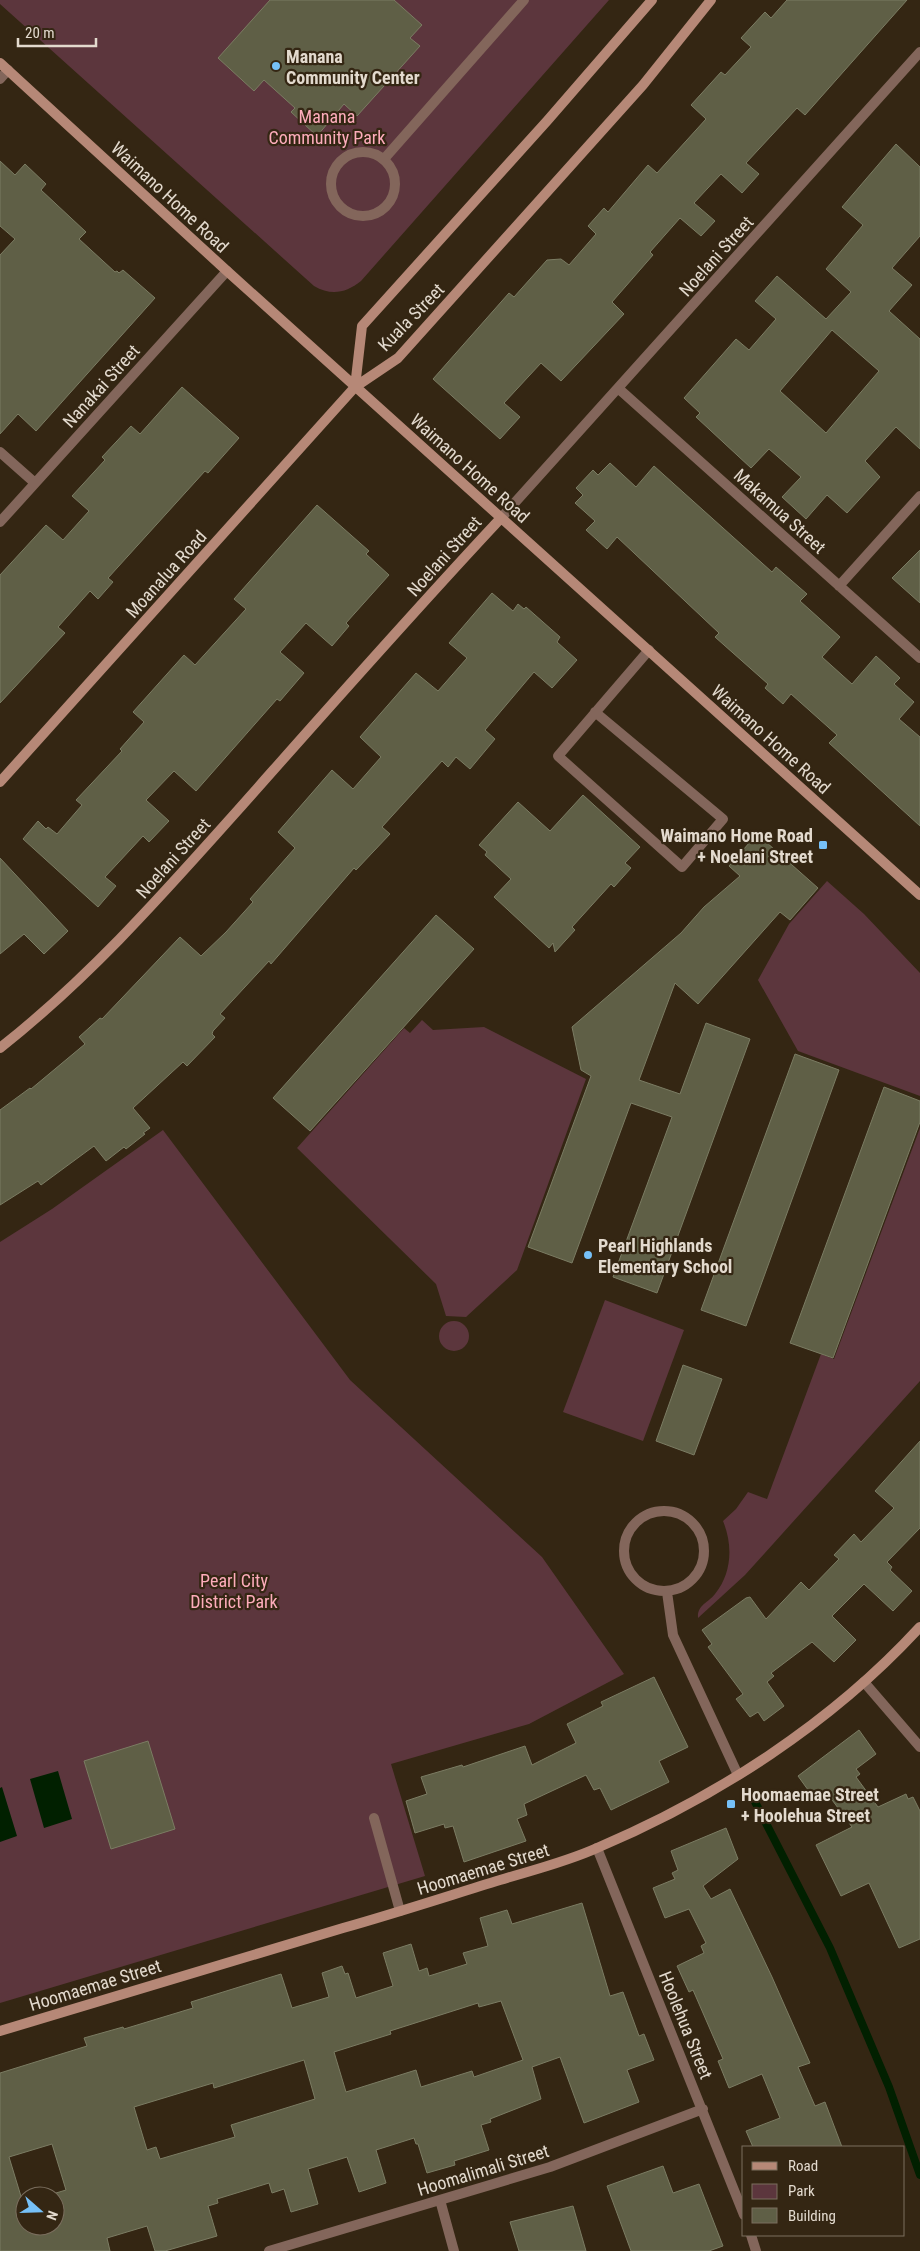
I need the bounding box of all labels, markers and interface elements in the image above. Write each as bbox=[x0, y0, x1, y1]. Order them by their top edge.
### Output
scale bar bbox=[18, 15, 95, 47]
text: 20 m bbox=[25, 24, 55, 42]
place label: Manana Community Center bbox=[286, 46, 420, 88]
marker: Manana Community Center bbox=[270, 60, 282, 72]
park label: Manana Community Park bbox=[269, 106, 385, 148]
street label: Waimano Home Road bbox=[107, 137, 233, 257]
street label: Noelani Street bbox=[675, 212, 757, 300]
street label: Kuala Street bbox=[374, 279, 448, 355]
street label: Nanakai Street bbox=[58, 340, 144, 432]
street label: Waimano Home Road bbox=[406, 409, 534, 527]
street label: Makamua Street bbox=[730, 464, 830, 558]
street label: Noelani Street bbox=[403, 512, 485, 600]
street label: Moanalua Road bbox=[121, 526, 211, 622]
street label: Waimano Home Road bbox=[707, 680, 835, 798]
street label: Noelani Street bbox=[132, 814, 214, 902]
place label: Waimano Home Road + Noelani Street bbox=[661, 825, 813, 867]
marker: Waimano Home Road + Noelani Street bbox=[817, 839, 829, 851]
place label: Pearl Highlands Elementary School bbox=[598, 1235, 732, 1277]
marker: Pearl Highlands Elementary School bbox=[582, 1249, 594, 1261]
park label: Pearl City District Park bbox=[190, 1570, 278, 1612]
place label: Hoomaemae Street + Hoolehua Street bbox=[741, 1784, 879, 1826]
marker: Hoomaemae Street + Hoolehua Street bbox=[725, 1798, 737, 1810]
street label: Hoomaemae Street bbox=[415, 1839, 551, 1899]
street label: Hoomaemae Street bbox=[27, 1955, 163, 2015]
street label: Hoolehua Street bbox=[655, 1968, 717, 2082]
street label: Hoomalimali Street bbox=[415, 2140, 551, 2200]
legend bbox=[742, 2146, 905, 2236]
text: Road bbox=[788, 2157, 818, 2175]
text: Park bbox=[788, 2182, 815, 2200]
north arrow bbox=[15, 2186, 65, 2236]
text: Building bbox=[788, 2207, 836, 2225]
text: N bbox=[43, 2209, 61, 2222]

